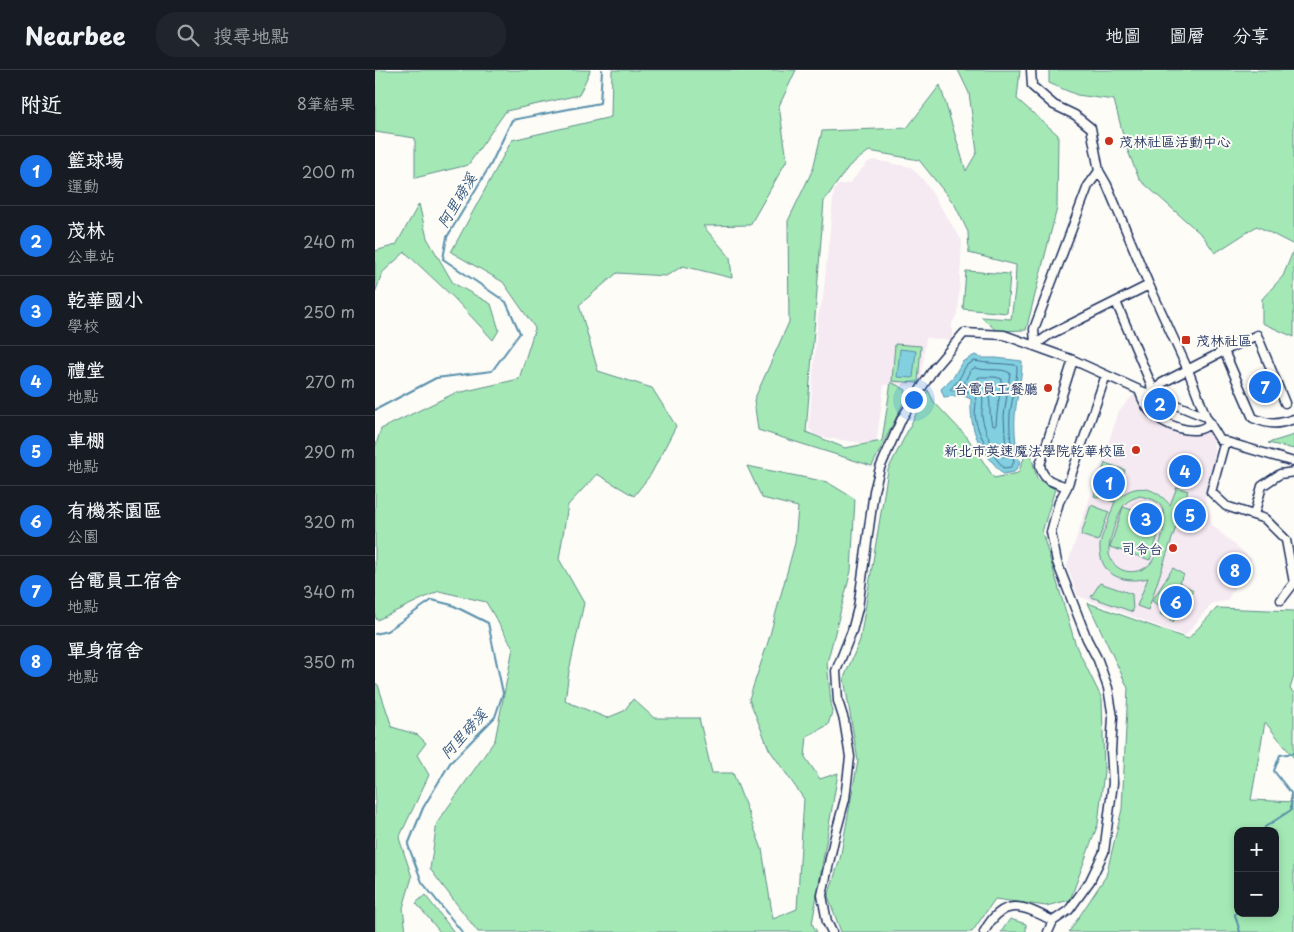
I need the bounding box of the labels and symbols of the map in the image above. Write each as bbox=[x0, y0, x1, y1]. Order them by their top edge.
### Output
place label: 茂林社區活動中心 bbox=[1119, 131, 1231, 152]
marker: 茂林社區活動中心 bbox=[1103, 135, 1115, 147]
water label: 阿里磅溪 bbox=[431, 168, 482, 232]
place label: 茂林社區 bbox=[1196, 330, 1252, 351]
marker: 茂林社區 bbox=[1180, 334, 1192, 346]
pin: 7 bbox=[1249, 368, 1281, 406]
place label: 台電員工餐廳 bbox=[954, 378, 1038, 399]
marker: 台電員工餐廳 bbox=[1042, 382, 1054, 394]
pin: 2 bbox=[1144, 385, 1176, 423]
your location bbox=[901, 387, 927, 413]
place label: 新北市英速魔法學院乾華校區 bbox=[944, 440, 1126, 461]
marker: 新北市英速魔法學院乾華校區 bbox=[1130, 444, 1142, 456]
pin: 4 bbox=[1169, 452, 1201, 490]
pin: 1 bbox=[1093, 464, 1125, 502]
pin: 5 bbox=[1174, 496, 1206, 534]
pin: 3 bbox=[1130, 500, 1162, 538]
place label: 司令台 bbox=[1121, 538, 1163, 559]
marker: 司令台 bbox=[1167, 542, 1179, 554]
pin: 8 bbox=[1219, 551, 1251, 589]
pin: 6 bbox=[1160, 583, 1192, 621]
water label: 阿里磅溪 bbox=[434, 702, 492, 763]

